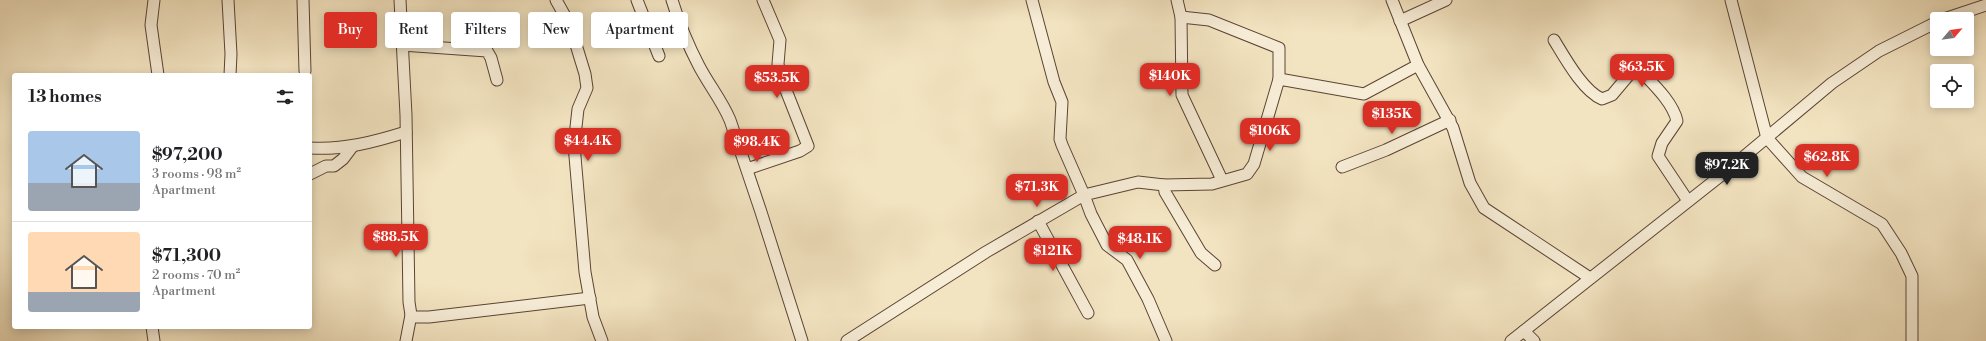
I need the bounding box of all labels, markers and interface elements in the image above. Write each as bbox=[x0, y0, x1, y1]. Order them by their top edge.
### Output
chip: Buy bbox=[324, 12, 377, 48]
chip: Rent bbox=[385, 12, 443, 48]
chip: Filters bbox=[451, 12, 520, 48]
chip: New bbox=[528, 12, 583, 48]
chip: Apartment bbox=[591, 12, 688, 48]
north arrow bbox=[1930, 12, 1974, 56]
map controls bbox=[1930, 12, 1974, 108]
pin: $63.5K bbox=[1609, 54, 1675, 88]
text: $63.5K bbox=[1619, 59, 1665, 75]
pin: $140K bbox=[1142, 63, 1198, 97]
button: locate bbox=[1930, 64, 1974, 108]
pin: $53.5K bbox=[744, 65, 810, 99]
text: $140K bbox=[1149, 68, 1191, 84]
text: $53.5K bbox=[754, 70, 800, 86]
text: 13 homes bbox=[28, 86, 102, 108]
icon: filters bbox=[274, 86, 296, 108]
pin: $135K bbox=[1364, 101, 1420, 135]
text: $135K bbox=[1372, 106, 1412, 122]
pin: $106K bbox=[1242, 118, 1298, 152]
text: $106K bbox=[1249, 123, 1291, 139]
pin: $44.4K bbox=[555, 128, 621, 162]
pin: $98.4K bbox=[724, 129, 790, 163]
text: $44.4K bbox=[564, 133, 612, 149]
text: $98.4K bbox=[733, 134, 781, 150]
text: $97,200 bbox=[152, 144, 223, 166]
pin: $62.8K bbox=[1794, 144, 1860, 178]
icon: home bbox=[60, 147, 108, 195]
text: $62.8K bbox=[1804, 149, 1850, 165]
pin: $97.2K bbox=[1694, 152, 1760, 186]
text: $97.2K bbox=[1704, 157, 1750, 173]
text: 3 rooms · 98 m² bbox=[152, 166, 241, 182]
pin: $71.3K bbox=[1004, 174, 1070, 208]
text: $71.3K bbox=[1015, 179, 1059, 195]
text: Apartment bbox=[152, 182, 216, 198]
pin: $88.5K bbox=[363, 224, 429, 258]
pin: $48.1K bbox=[1107, 226, 1173, 260]
text: $88.5K bbox=[373, 229, 419, 245]
text: $48.1K bbox=[1117, 231, 1163, 247]
pin: $121K bbox=[1025, 238, 1081, 272]
text: $121K bbox=[1033, 243, 1073, 259]
text: $71,300 bbox=[152, 245, 221, 267]
icon: home bbox=[60, 248, 108, 296]
text: 2 rooms · 70 m² bbox=[152, 267, 240, 283]
text: Apartment bbox=[152, 283, 216, 299]

